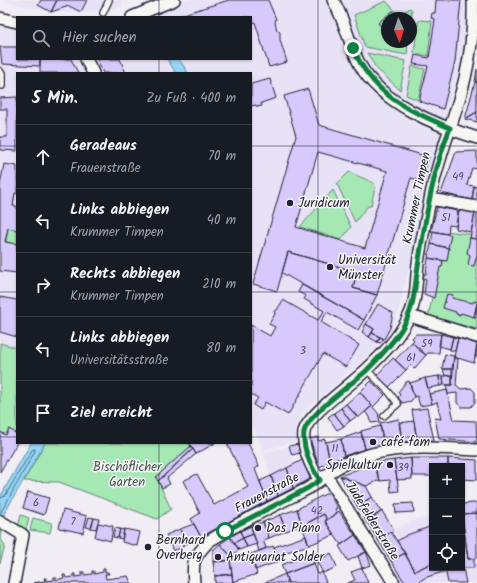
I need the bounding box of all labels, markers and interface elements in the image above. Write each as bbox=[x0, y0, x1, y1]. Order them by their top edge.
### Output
north arrow bbox=[381, 12, 417, 48]
search box bbox=[16, 16, 252, 60]
text: Hier suchen bbox=[62, 26, 136, 50]
icon: search bbox=[30, 27, 52, 49]
route end bbox=[344, 39, 362, 57]
text: 5 Min. bbox=[32, 85, 78, 112]
text: Zu Fuß · 400 m bbox=[147, 88, 236, 109]
text: Geradeaus bbox=[70, 134, 137, 158]
icon: ahead bbox=[32, 146, 54, 168]
text: 70 m bbox=[208, 146, 236, 167]
street label: Krummer Timpen bbox=[397, 150, 437, 246]
text: Frauenstraße bbox=[70, 158, 141, 179]
house number: 49 bbox=[452, 168, 464, 186]
place label: Juridicum bbox=[298, 193, 350, 214]
text: Links abbiegen bbox=[70, 198, 169, 222]
marker: Juridicum bbox=[285, 198, 295, 208]
house number: 51 bbox=[441, 209, 451, 227]
icon: left bbox=[32, 210, 54, 232]
text: 40 m bbox=[207, 210, 236, 231]
text: Krummer Timpen bbox=[70, 222, 164, 243]
place label: Universität Münster bbox=[338, 250, 397, 286]
text: Rechts abbiegen bbox=[70, 262, 180, 286]
marker: Universität Münster bbox=[325, 262, 335, 272]
icon: right bbox=[32, 274, 54, 296]
text: 210 m bbox=[202, 274, 236, 295]
text: Krummer Timpen bbox=[70, 286, 164, 307]
text: Links abbiegen bbox=[70, 326, 169, 350]
house number: 59 bbox=[421, 335, 433, 353]
icon: left bbox=[32, 338, 54, 360]
text: 80 m bbox=[206, 338, 236, 359]
house number: 3 bbox=[300, 342, 306, 360]
house number: 61 bbox=[406, 349, 416, 367]
text: Universitätsstraße bbox=[70, 350, 168, 371]
text: Ziel erreicht bbox=[70, 401, 153, 425]
icon: arrive bbox=[32, 402, 54, 424]
place label: café fam bbox=[381, 432, 430, 453]
marker: café fam bbox=[368, 437, 378, 447]
house number: 11 bbox=[332, 440, 338, 458]
place label: Spielkultur bbox=[326, 455, 383, 476]
park label: Bischöflicher Garten bbox=[93, 457, 162, 493]
house number: 39 bbox=[397, 459, 409, 477]
marker: Spielkultur bbox=[385, 460, 395, 470]
map controls bbox=[429, 463, 465, 571]
button: + bbox=[429, 463, 465, 499]
street label: Frauenstraße bbox=[231, 467, 303, 519]
street label: Jüdefelderstraße bbox=[339, 477, 405, 565]
house number: 6 bbox=[33, 494, 39, 512]
button: − bbox=[429, 499, 465, 535]
house number: 42 bbox=[311, 502, 323, 520]
house number: 7 bbox=[70, 513, 76, 531]
place label: Das Piano bbox=[266, 518, 320, 539]
route start bbox=[216, 522, 234, 540]
marker: Das Piano bbox=[253, 523, 263, 533]
place label: Bernhard Overberg bbox=[156, 530, 206, 566]
button: locate bbox=[429, 535, 465, 571]
marker: Bernhard Overberg bbox=[143, 542, 153, 552]
place label: Antiquariat Solder bbox=[226, 547, 325, 568]
marker: Antiquariat Solder bbox=[213, 552, 223, 562]

